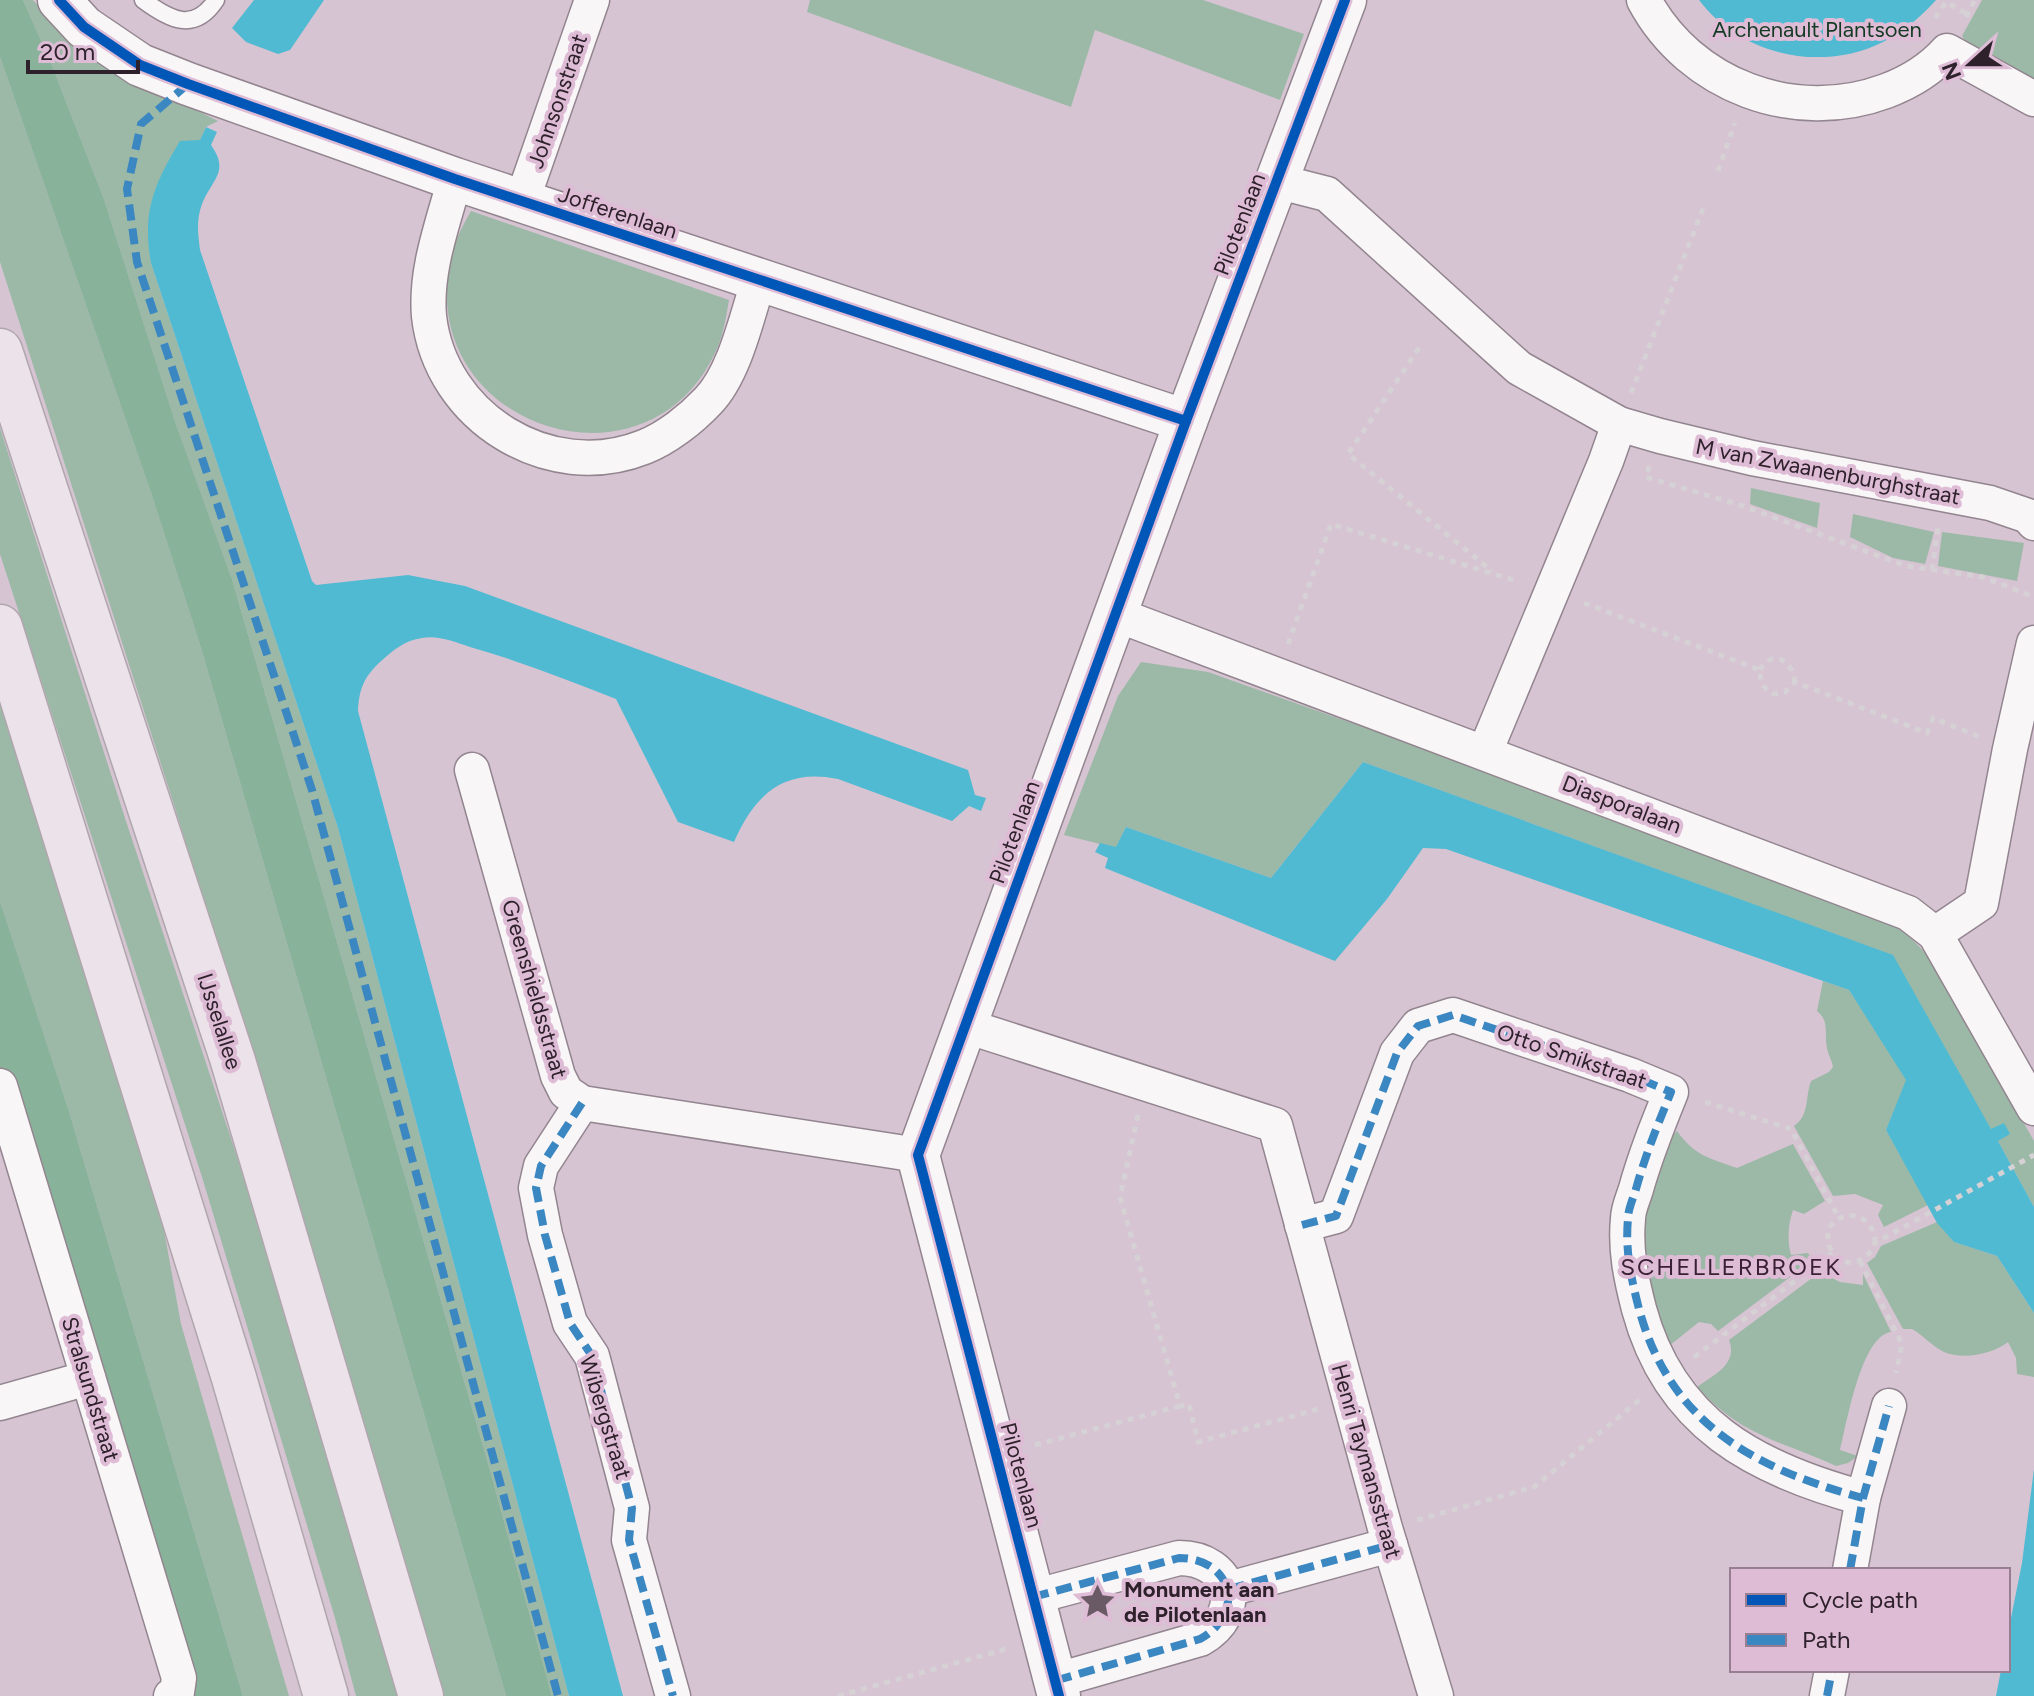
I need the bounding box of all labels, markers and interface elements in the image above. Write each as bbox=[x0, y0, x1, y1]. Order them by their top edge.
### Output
park label: Archenault Plantsoen bbox=[1712, 16, 1922, 43]
scale bar bbox=[28, 24, 138, 74]
north arrow bbox=[1930, 24, 2010, 104]
street label: Johnsonstraat bbox=[522, 30, 593, 172]
text: 20 m bbox=[40, 37, 95, 66]
text: N bbox=[1936, 58, 1967, 84]
street label: Pilotenlaan bbox=[1208, 169, 1271, 279]
street label: Jofferenlaan bbox=[555, 181, 681, 244]
street label: M van Zwaanenburghstraat bbox=[1693, 433, 1962, 510]
street label: Diasporalaan bbox=[1558, 769, 1685, 840]
street label: Pilotenlaan bbox=[983, 777, 1046, 887]
street label: Greenshieldsstraat bbox=[496, 897, 573, 1082]
street label: IJsselallee bbox=[191, 970, 248, 1073]
street label: Otto Smikstraat bbox=[1493, 1018, 1650, 1095]
district label: SCHELLERBROEK bbox=[1620, 1252, 1842, 1281]
street label: Stralsundstraat bbox=[56, 1314, 125, 1465]
street label: Wibergstraat bbox=[574, 1352, 637, 1482]
street label: Henri Taymansstraat bbox=[1326, 1361, 1407, 1562]
street label: Pilotenlaan bbox=[995, 1420, 1048, 1531]
legend bbox=[1730, 1568, 2010, 1672]
place label: Monument aan de Pilotenlaan bbox=[1124, 1576, 1275, 1628]
place icon: Monument aan de Pilotenlaan bbox=[1079, 1583, 1117, 1621]
text: Cycle path bbox=[1802, 1585, 1918, 1614]
text: Path bbox=[1802, 1625, 1850, 1654]

